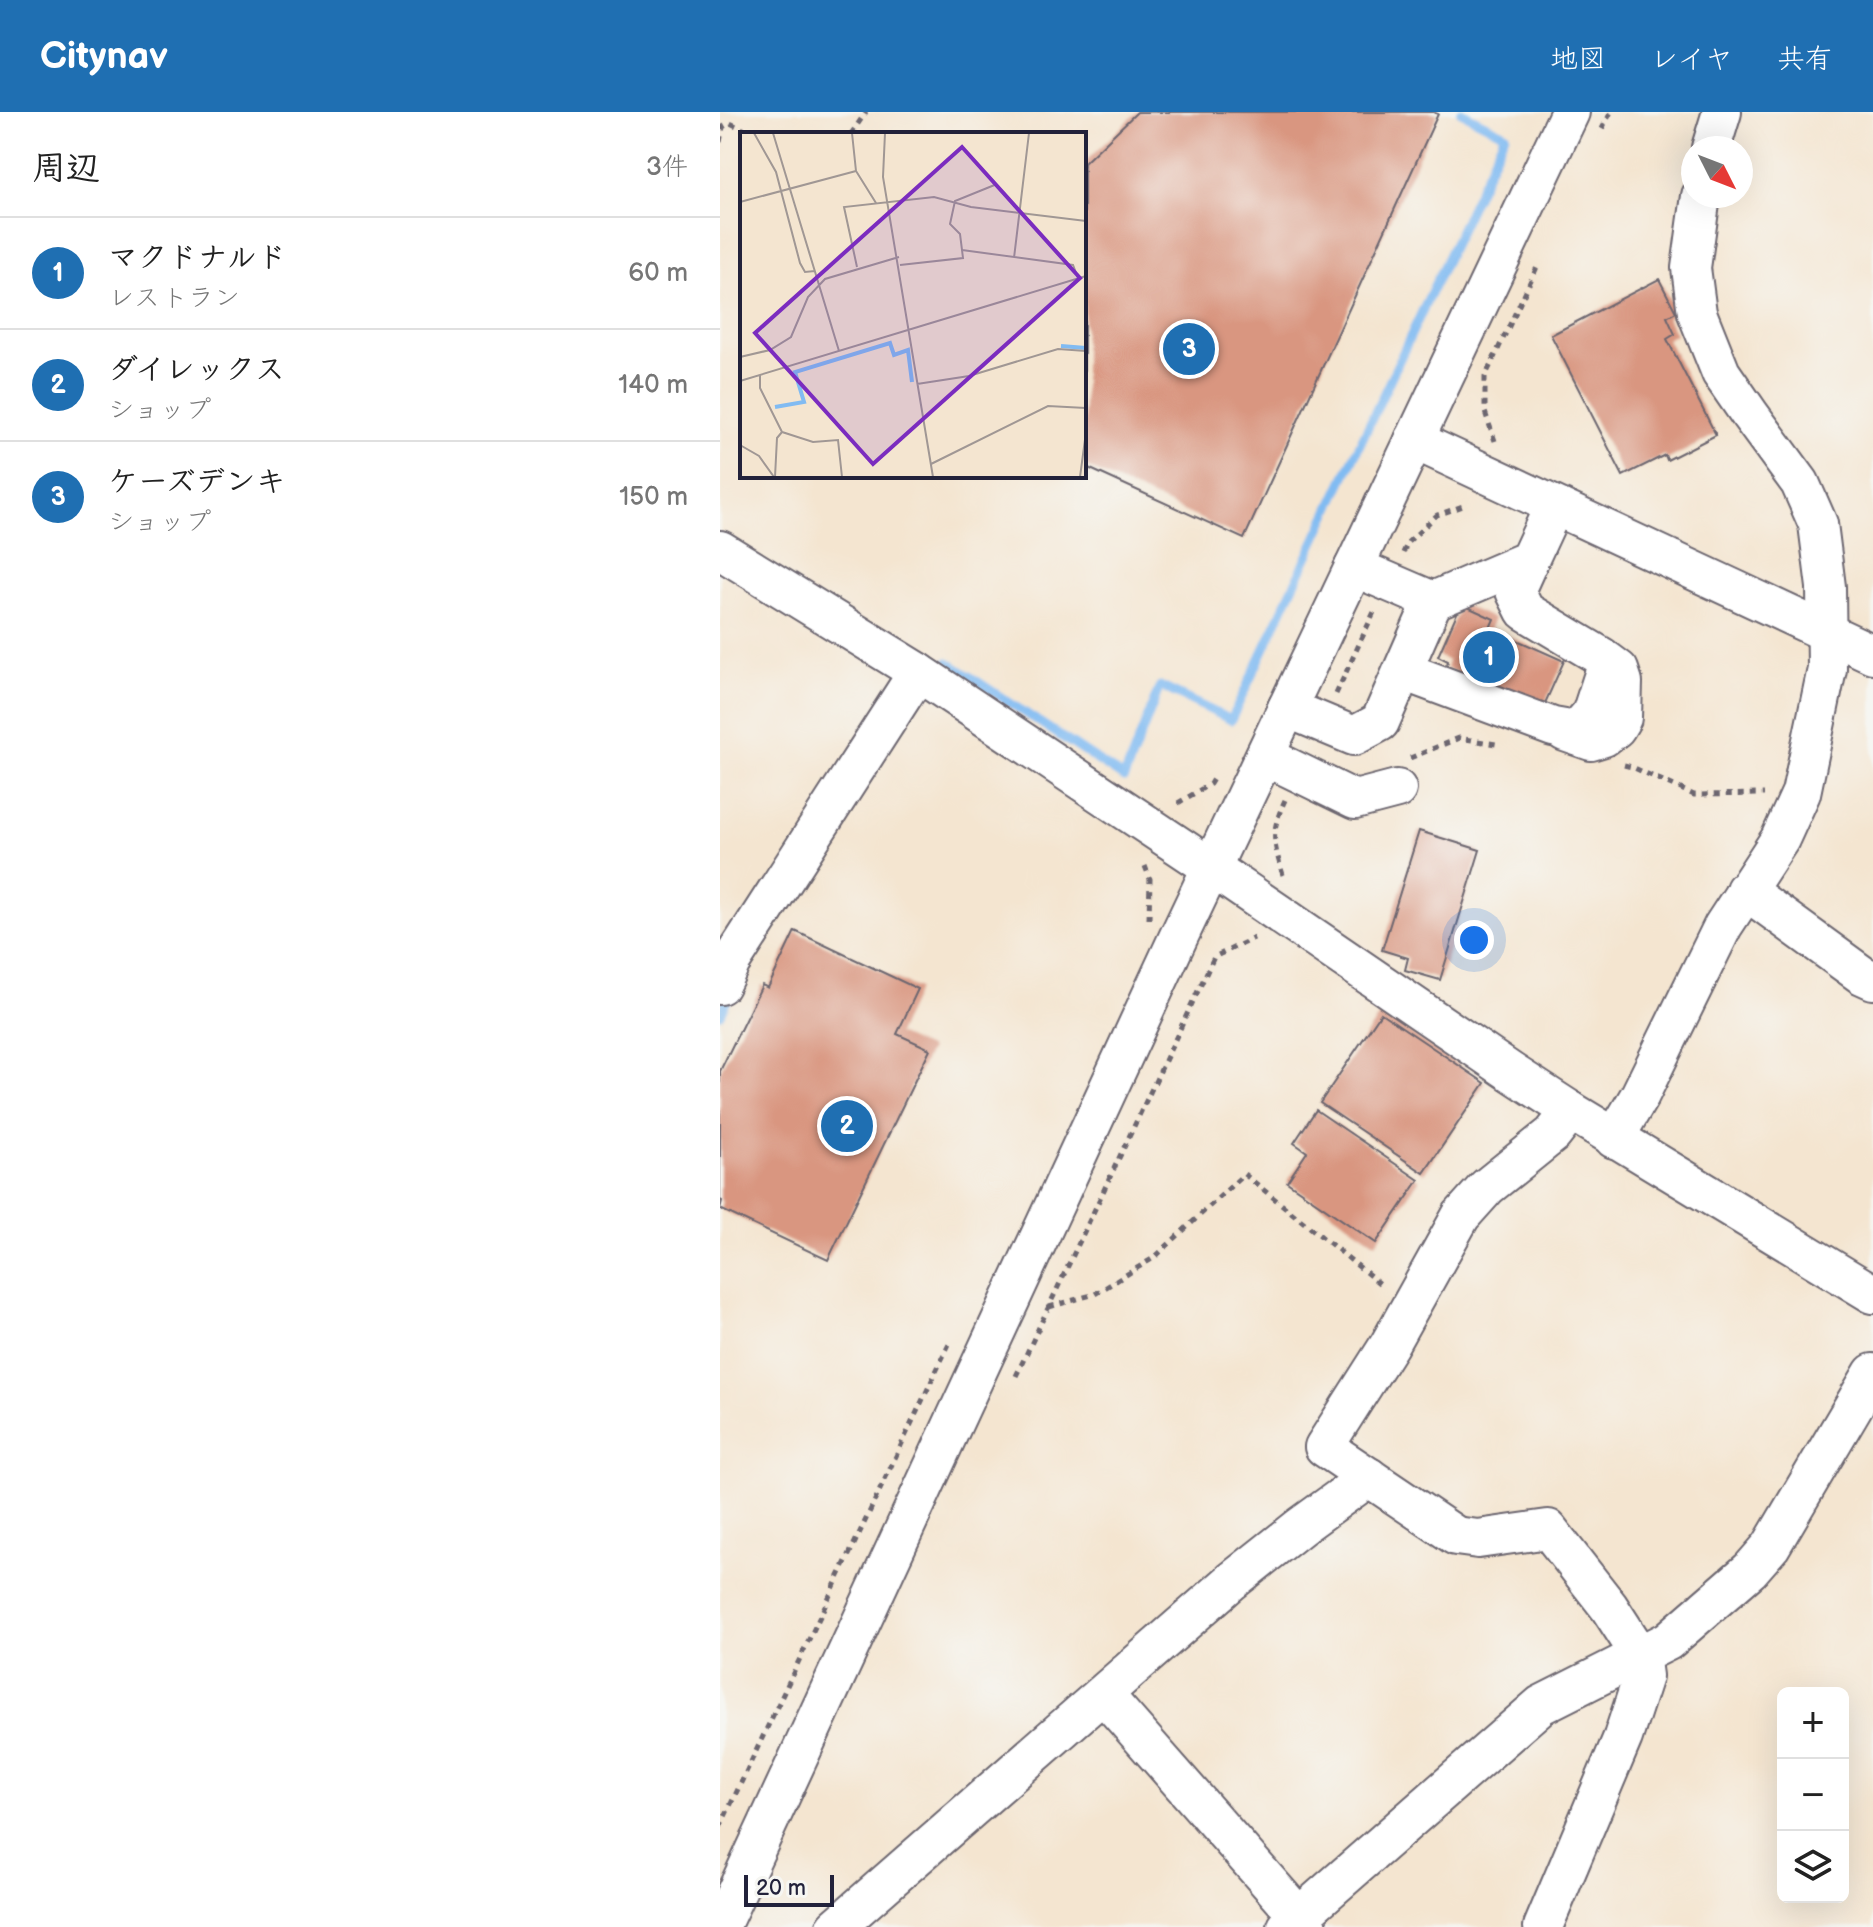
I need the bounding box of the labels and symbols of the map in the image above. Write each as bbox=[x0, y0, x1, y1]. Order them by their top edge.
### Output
inset map bbox=[740, 132, 1086, 478]
north arrow bbox=[1681, 136, 1753, 208]
pin: 3 bbox=[1163, 319, 1215, 379]
pin: 1 bbox=[1463, 627, 1515, 687]
your location bbox=[1454, 920, 1494, 960]
pin: 2 bbox=[821, 1096, 873, 1156]
scale bar bbox=[744, 1871, 834, 1907]

